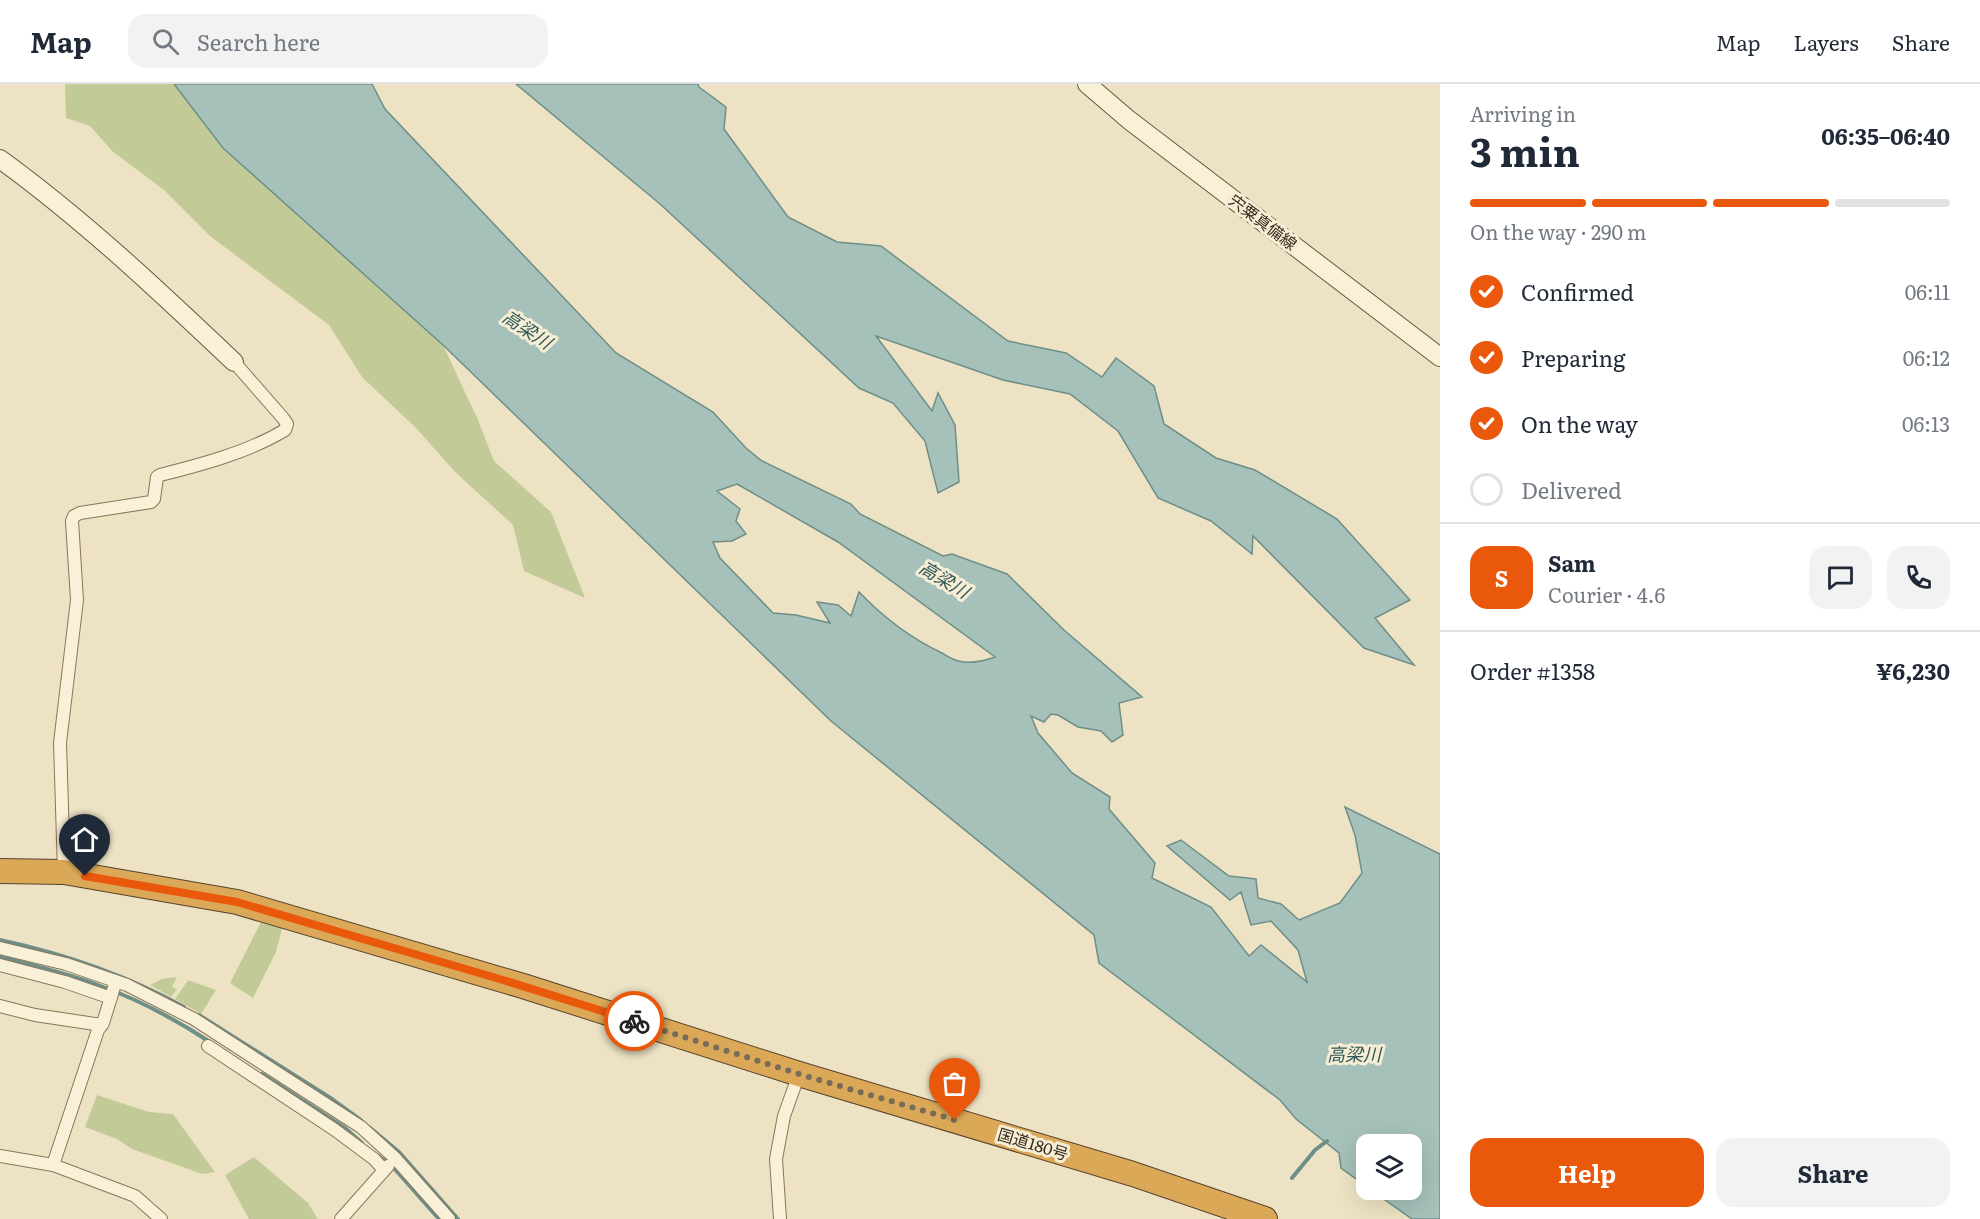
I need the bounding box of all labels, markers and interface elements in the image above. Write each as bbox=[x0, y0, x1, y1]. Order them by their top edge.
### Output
search box bbox=[128, 14, 548, 68]
text: Map bbox=[30, 20, 92, 62]
icon: search bbox=[149, 25, 182, 58]
text: Search here bbox=[197, 25, 320, 58]
text: Map bbox=[1716, 26, 1761, 57]
text: Layers bbox=[1794, 26, 1859, 57]
text: Share bbox=[1892, 26, 1950, 57]
text: Arriving in bbox=[1470, 98, 1576, 128]
text: 06:35–06:40 bbox=[1821, 119, 1950, 152]
text: 3 min bbox=[1470, 121, 1580, 179]
street label: 宍粟真備線 bbox=[1224, 188, 1303, 255]
text: On the way · 290 m bbox=[1470, 216, 1646, 246]
icon: check bbox=[1470, 275, 1503, 308]
text: Confirmed bbox=[1521, 275, 1634, 308]
text: 06:11 bbox=[1905, 276, 1950, 306]
water label: 高梁川 bbox=[498, 303, 559, 356]
icon: check bbox=[1470, 341, 1503, 374]
text: Preparing bbox=[1521, 341, 1625, 374]
text: 06:12 bbox=[1903, 342, 1950, 372]
icon: check bbox=[1470, 407, 1503, 440]
text: On the way bbox=[1521, 407, 1638, 440]
text: 06:13 bbox=[1902, 408, 1950, 438]
text: Delivered bbox=[1521, 473, 1622, 506]
text: Sam bbox=[1548, 546, 1596, 579]
button: chat bbox=[1809, 546, 1872, 609]
button: phone bbox=[1887, 546, 1950, 609]
water label: 高梁川 bbox=[915, 553, 977, 605]
text: S bbox=[1495, 561, 1508, 594]
text: Courier · 4.6 bbox=[1548, 579, 1665, 609]
text: Order #1358 bbox=[1470, 654, 1595, 687]
text: ¥6,230 bbox=[1876, 654, 1950, 687]
pin bbox=[59, 814, 110, 876]
icon: home bbox=[68, 823, 101, 856]
courier bbox=[604, 991, 664, 1051]
icon: bike bbox=[618, 1005, 651, 1038]
water label: 高梁川 bbox=[1327, 1040, 1383, 1067]
pin bbox=[929, 1058, 980, 1120]
icon: bag bbox=[938, 1067, 971, 1100]
street label: 国道180号 bbox=[995, 1121, 1072, 1165]
map controls bbox=[1356, 1134, 1422, 1200]
button: layers bbox=[1356, 1134, 1422, 1200]
button: Help bbox=[1470, 1138, 1704, 1207]
button: Share bbox=[1716, 1138, 1950, 1207]

